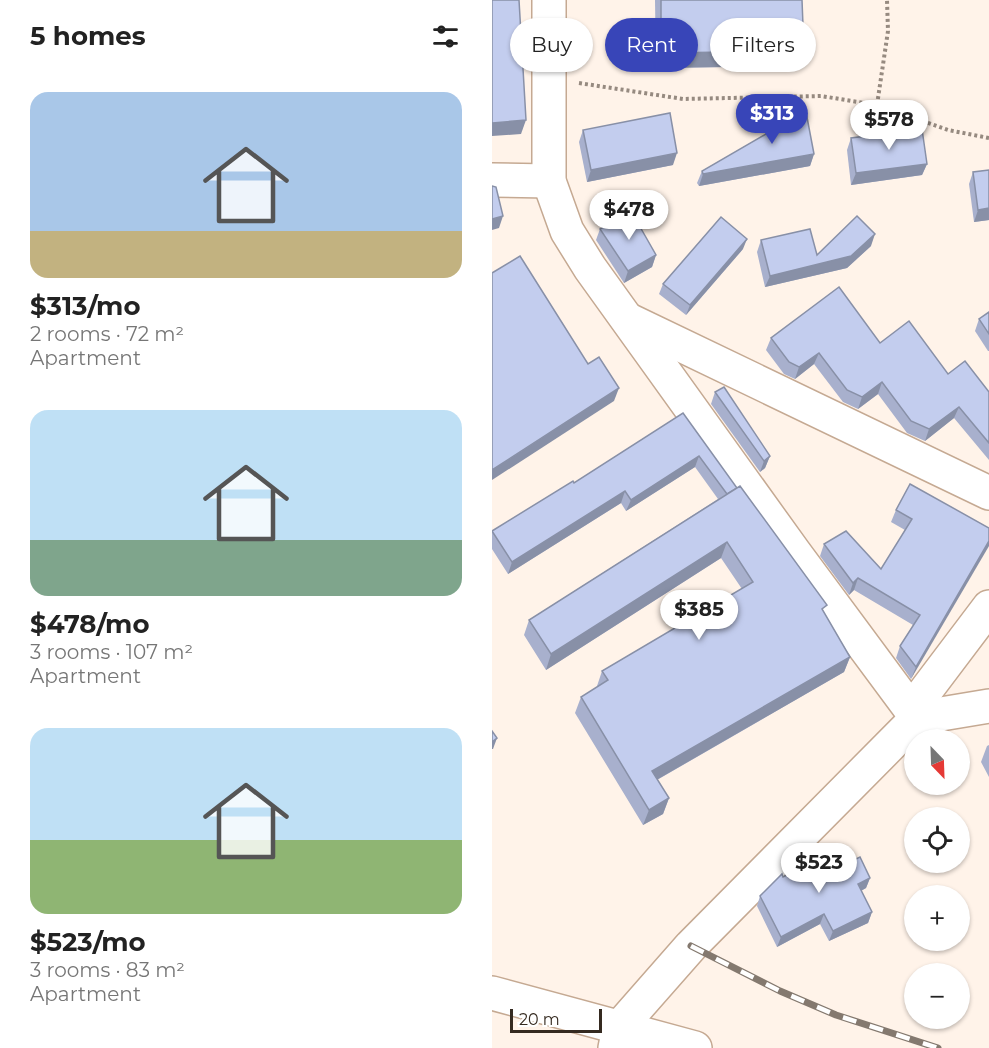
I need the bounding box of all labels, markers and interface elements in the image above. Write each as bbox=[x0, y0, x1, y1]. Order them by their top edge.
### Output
chip: Buy bbox=[510, 18, 593, 72]
chip: Rent bbox=[605, 18, 698, 72]
chip: Filters bbox=[710, 18, 816, 72]
text: 5 homes bbox=[30, 20, 146, 52]
icon: filters bbox=[429, 20, 462, 53]
pin: $313 bbox=[736, 94, 808, 145]
pin: $578 bbox=[853, 100, 925, 151]
text: $313 bbox=[750, 101, 794, 125]
text: $578 bbox=[864, 107, 914, 131]
icon: home bbox=[192, 131, 300, 239]
pin: $478 bbox=[593, 190, 665, 241]
text: $478 bbox=[603, 197, 655, 221]
text: $313/mo bbox=[30, 290, 140, 322]
text: 2 rooms · 72 m² bbox=[30, 322, 184, 346]
text: Apartment bbox=[30, 346, 141, 370]
icon: home bbox=[192, 449, 300, 557]
pin: $385 bbox=[663, 590, 735, 641]
text: $385 bbox=[674, 597, 724, 621]
text: $478/mo bbox=[30, 608, 149, 640]
text: 3 rooms · 107 m² bbox=[30, 640, 193, 664]
text: Apartment bbox=[30, 664, 141, 688]
north arrow bbox=[904, 729, 970, 795]
map controls bbox=[904, 729, 970, 1029]
icon: home bbox=[192, 767, 300, 875]
button: locate bbox=[904, 807, 970, 873]
pin: $523 bbox=[783, 843, 855, 894]
text: $523 bbox=[795, 850, 843, 874]
button: + bbox=[904, 885, 970, 951]
text: $523/mo bbox=[30, 926, 146, 958]
text: 3 rooms · 83 m² bbox=[30, 958, 185, 982]
button: − bbox=[904, 963, 970, 1029]
text: Apartment bbox=[30, 982, 141, 1006]
scale bar bbox=[510, 1006, 602, 1034]
text: 20 m bbox=[519, 1010, 560, 1029]

